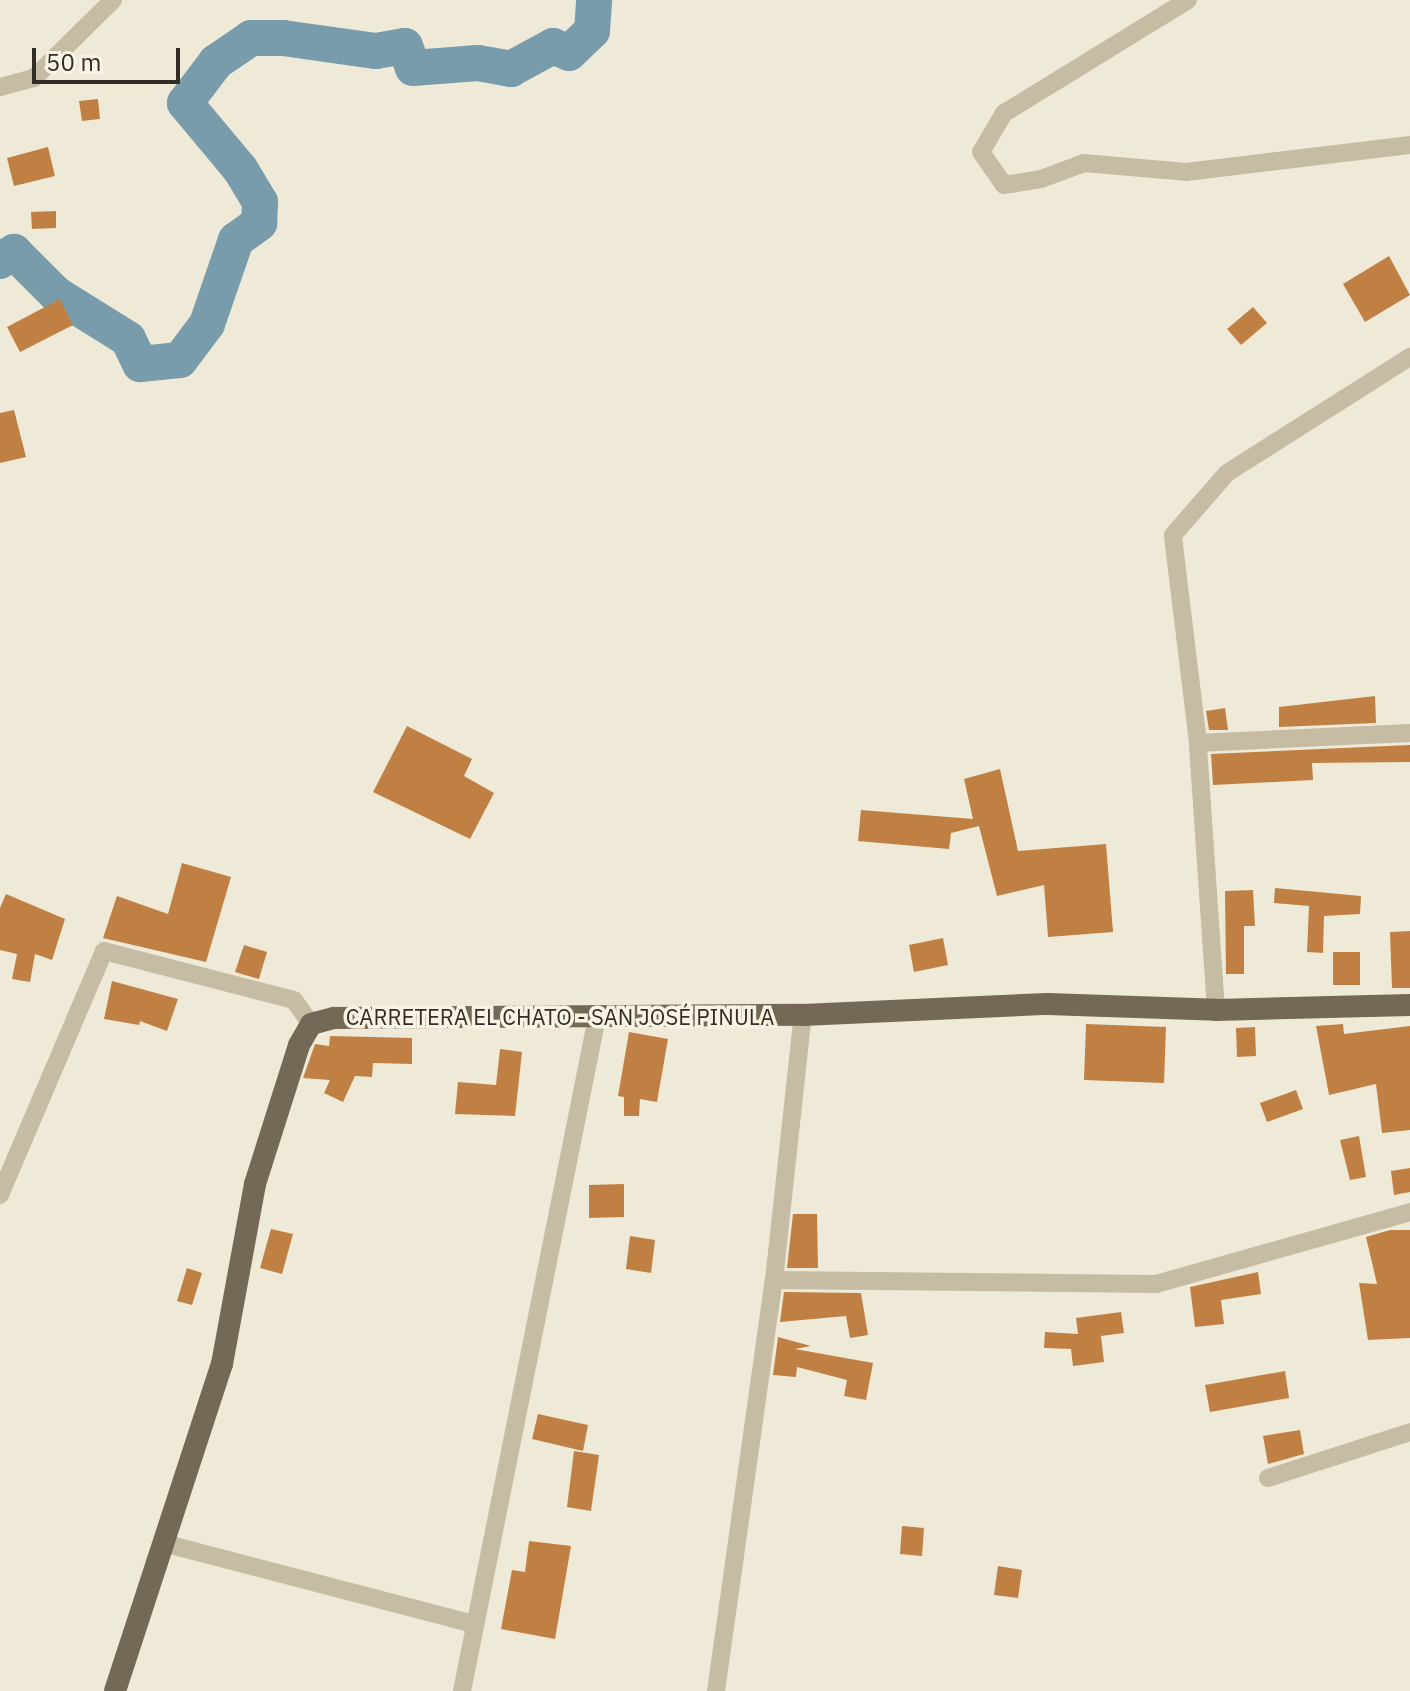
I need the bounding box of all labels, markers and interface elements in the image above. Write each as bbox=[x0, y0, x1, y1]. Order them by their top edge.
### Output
scale bar bbox=[36, 32, 184, 82]
text: 50 m bbox=[46, 46, 101, 78]
street label: CARRETERA EL CHATO - SAN JOSÉ PINULA bbox=[346, 1004, 774, 1030]

